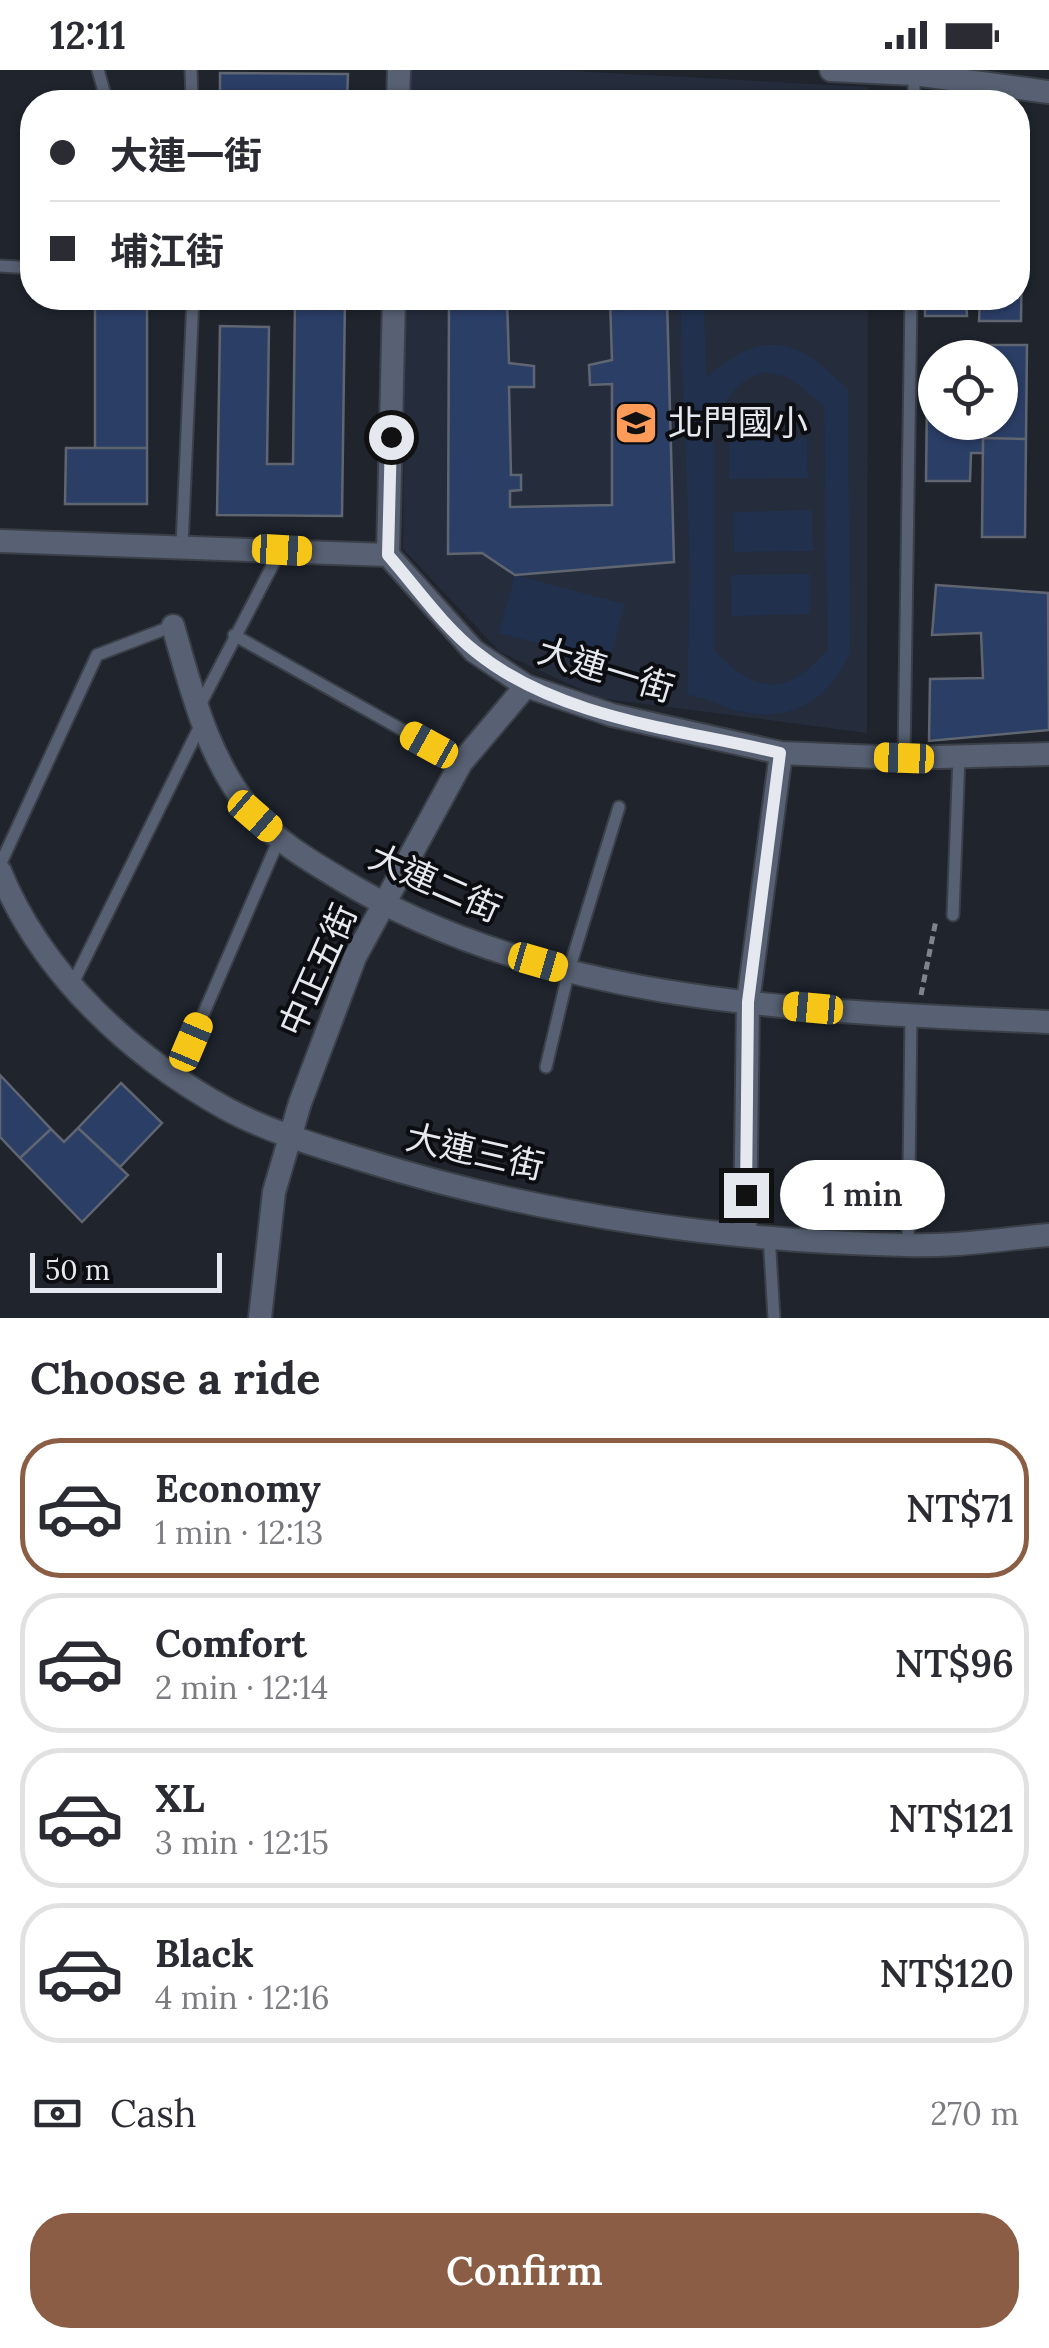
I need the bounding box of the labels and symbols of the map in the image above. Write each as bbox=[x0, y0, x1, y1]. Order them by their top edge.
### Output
school or university icon: 北門國小 bbox=[613, 400, 659, 446]
place label: 北門國小 bbox=[668, 400, 808, 445]
route start bbox=[369, 415, 414, 460]
car bbox=[251, 533, 313, 567]
street label: 大連一街 bbox=[533, 628, 680, 712]
car bbox=[395, 717, 463, 773]
car bbox=[873, 742, 935, 774]
car bbox=[223, 785, 287, 847]
street label: 大連二街 bbox=[362, 834, 508, 932]
street label: 中正五街 bbox=[269, 897, 367, 1043]
car bbox=[505, 939, 571, 985]
car bbox=[782, 990, 844, 1026]
car bbox=[165, 1009, 217, 1075]
street label: 大連三街 bbox=[402, 1114, 548, 1189]
callout: 1 min bbox=[781, 1160, 946, 1230]
route end bbox=[724, 1173, 769, 1218]
scale bar bbox=[30, 1248, 222, 1292]

